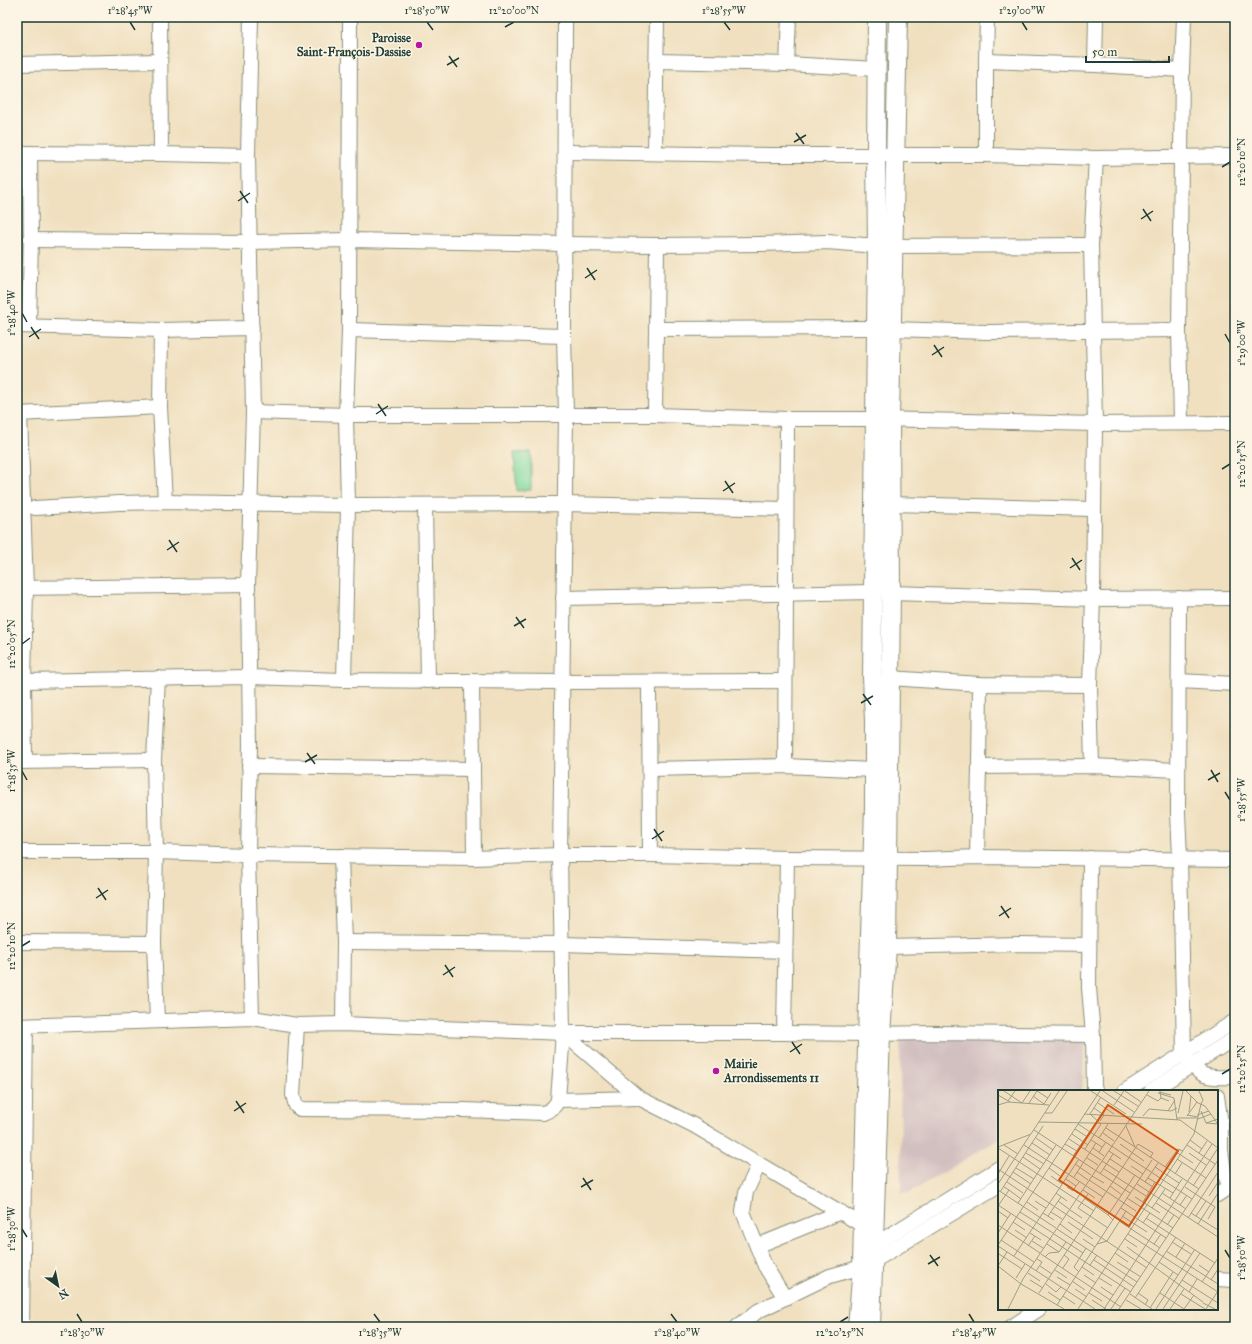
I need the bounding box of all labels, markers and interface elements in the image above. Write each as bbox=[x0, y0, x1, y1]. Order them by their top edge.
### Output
text: 1°28'45"W bbox=[108, 5, 153, 17]
text: 1°28'50"W bbox=[405, 5, 450, 17]
text: 12°20'00"N bbox=[489, 5, 540, 17]
text: 1°28'55"W bbox=[702, 5, 746, 17]
text: 1°29'00"W bbox=[999, 5, 1046, 17]
place label: Paroisse Saint-François-Dassise bbox=[297, 31, 411, 60]
scale bar bbox=[1086, 38, 1169, 64]
marker: Paroisse Saint-François-Dassise bbox=[414, 40, 424, 50]
text: 50 m bbox=[1092, 45, 1117, 59]
text: 12°20'10"N bbox=[1236, 137, 1248, 186]
text: 1°28'40"W bbox=[6, 290, 18, 336]
text: 1°29'00"W bbox=[1236, 319, 1248, 366]
text: 12°20'15"N bbox=[1236, 440, 1248, 488]
text: 12°20'05"N bbox=[6, 619, 18, 669]
text: 1°28'35"W bbox=[6, 749, 18, 793]
text: 1°28'55"W bbox=[1236, 778, 1248, 822]
text: 12°20'10"N bbox=[6, 921, 18, 970]
text: 12°20'25"N bbox=[1236, 1044, 1248, 1093]
place label: Mairie Arrondissements 11 bbox=[723, 1057, 819, 1085]
marker: Mairie Arrondissements 11 bbox=[711, 1066, 721, 1076]
inset map bbox=[998, 1090, 1218, 1310]
text: 1°28'30"W bbox=[6, 1206, 18, 1251]
text: 1°28'50"W bbox=[1236, 1235, 1248, 1280]
north arrow bbox=[38, 1266, 78, 1306]
text: N bbox=[55, 1286, 71, 1302]
text: 1°28'30"W bbox=[60, 1327, 105, 1339]
text: 1°28'35"W bbox=[358, 1327, 402, 1339]
text: 1°28'40"W bbox=[654, 1327, 700, 1339]
text: 12°20'25"N bbox=[816, 1327, 865, 1339]
text: 1°28'45"W bbox=[952, 1327, 997, 1339]

